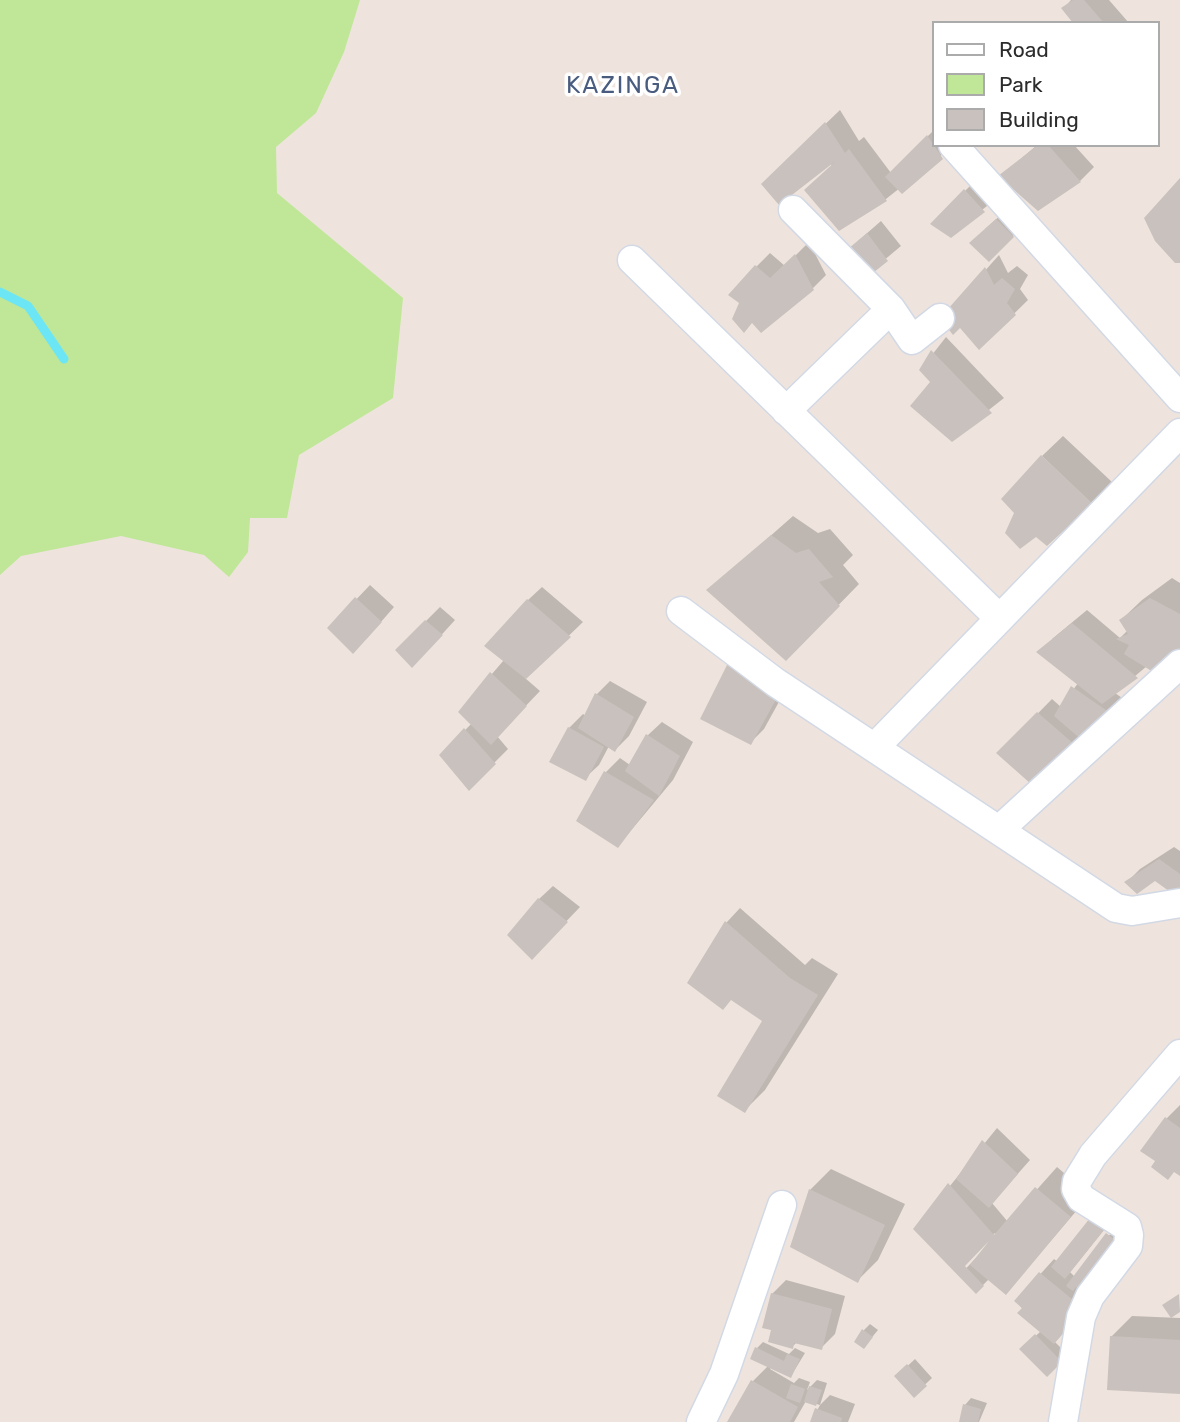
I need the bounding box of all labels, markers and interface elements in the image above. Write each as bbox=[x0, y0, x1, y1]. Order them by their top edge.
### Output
legend bbox=[932, 21, 1159, 147]
text: Road bbox=[999, 37, 1049, 62]
district label: KAZINGA bbox=[567, 72, 679, 100]
text: Park bbox=[999, 72, 1043, 97]
text: Building bbox=[999, 107, 1079, 132]

